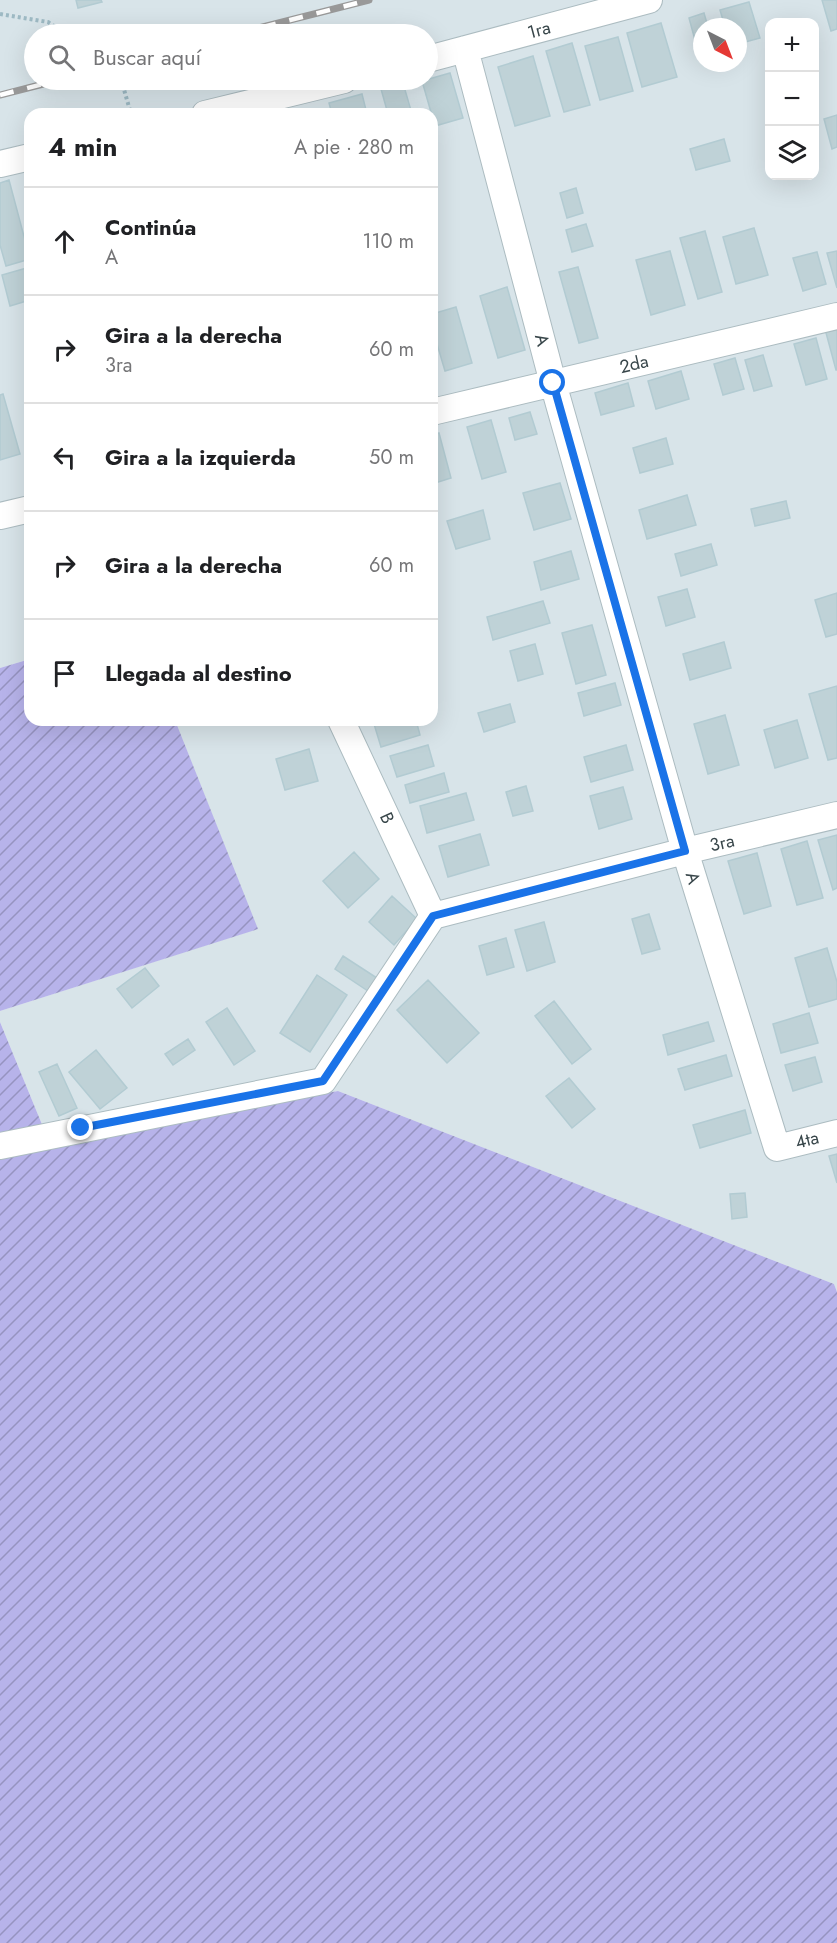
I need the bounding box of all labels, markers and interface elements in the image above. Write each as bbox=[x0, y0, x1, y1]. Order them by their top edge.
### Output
street label: 1ra bbox=[525, 14, 553, 46]
north arrow bbox=[693, 18, 747, 72]
map controls bbox=[765, 18, 819, 180]
button: + bbox=[765, 18, 819, 72]
search box bbox=[24, 24, 438, 90]
icon: search bbox=[45, 41, 78, 74]
text: Buscar aquí bbox=[93, 41, 201, 73]
button: − bbox=[765, 72, 819, 126]
button: layers bbox=[765, 126, 819, 180]
text: 4 min bbox=[48, 128, 117, 166]
text: A pie · 280 m bbox=[294, 133, 414, 162]
text: Continúa bbox=[105, 211, 196, 243]
icon: ahead bbox=[48, 225, 81, 258]
text: 110 m bbox=[362, 227, 414, 256]
text: A bbox=[105, 243, 118, 272]
text: Gira a la derecha bbox=[105, 319, 282, 351]
street label: A bbox=[528, 331, 556, 349]
icon: right bbox=[48, 333, 81, 366]
text: 60 m bbox=[369, 335, 414, 364]
street label: 2da bbox=[617, 348, 651, 380]
text: 3ra bbox=[105, 351, 132, 380]
route start bbox=[539, 369, 565, 395]
icon: left bbox=[48, 441, 81, 474]
text: Gira a la izquierda bbox=[105, 441, 296, 473]
text: 50 m bbox=[369, 443, 414, 472]
icon: right bbox=[48, 549, 81, 582]
text: Gira a la derecha bbox=[105, 549, 282, 581]
text: 60 m bbox=[369, 551, 414, 580]
icon: arrive bbox=[48, 657, 81, 690]
text: Llegada al destino bbox=[105, 657, 292, 689]
street label: B bbox=[373, 808, 401, 828]
street label: 3ra bbox=[707, 828, 737, 858]
street label: A bbox=[679, 869, 707, 888]
route end bbox=[67, 1114, 93, 1140]
street label: 4ta bbox=[792, 1125, 822, 1155]

